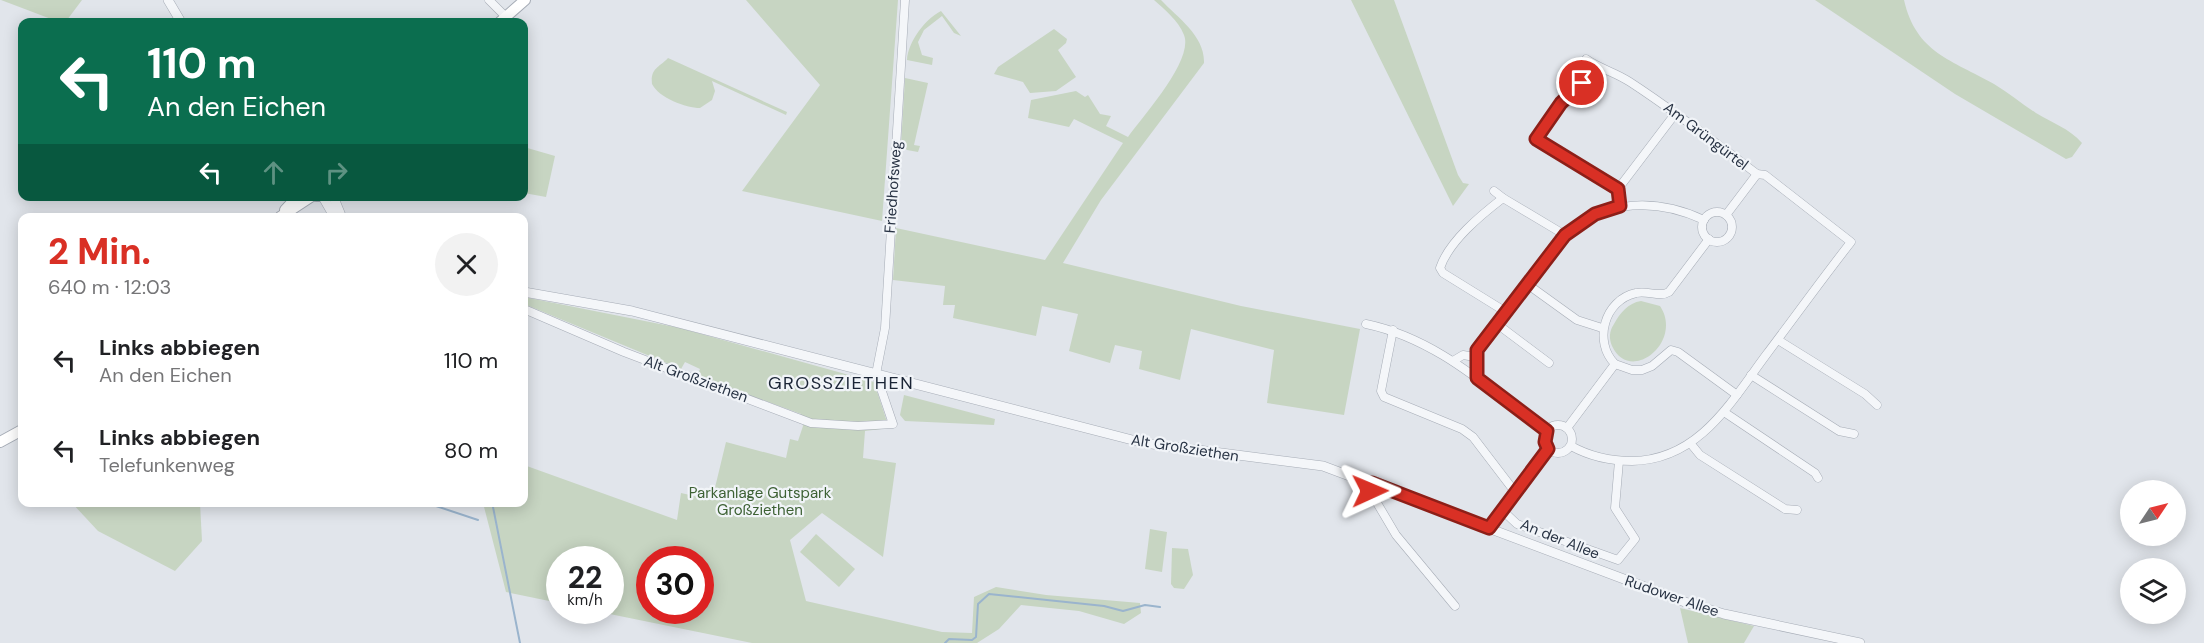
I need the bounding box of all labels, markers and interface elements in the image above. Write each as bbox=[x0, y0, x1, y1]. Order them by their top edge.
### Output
text: 110 m bbox=[147, 36, 257, 91]
icon: left bbox=[48, 42, 126, 120]
pin bbox=[1556, 57, 1607, 108]
icon: arrive bbox=[1565, 66, 1598, 99]
text: An den Eichen bbox=[147, 89, 326, 124]
street label: Am Grüngürtel bbox=[1659, 97, 1753, 175]
street label: Friedhofsweg bbox=[880, 140, 906, 234]
icon: left bbox=[194, 156, 227, 189]
icon: ahead bbox=[257, 156, 290, 189]
icon: right bbox=[320, 156, 353, 189]
text: 2 Min. bbox=[48, 228, 151, 275]
button: close bbox=[435, 233, 498, 296]
text: 640 m · 12:03 bbox=[48, 274, 171, 300]
text: Links abbiegen bbox=[99, 333, 260, 362]
icon: left bbox=[48, 344, 81, 377]
text: 110 m bbox=[444, 346, 498, 375]
street label: Alt Großziethen bbox=[641, 351, 751, 407]
text: An den Eichen bbox=[99, 362, 232, 388]
district label: GROSSZIETHEN bbox=[768, 371, 914, 395]
text: Links abbiegen bbox=[99, 423, 260, 452]
street label: Alt Großziethen bbox=[1130, 430, 1240, 466]
icon: left bbox=[48, 434, 81, 467]
text: 80 m bbox=[444, 436, 498, 465]
text: Telefunkenweg bbox=[99, 452, 235, 478]
position arrow bbox=[1338, 459, 1402, 523]
north arrow bbox=[2120, 480, 2186, 546]
map controls bbox=[2120, 480, 2186, 624]
park label: Parkanlage Gutspark Großziethen bbox=[689, 483, 832, 520]
street label: An der Allee bbox=[1517, 514, 1603, 564]
speed limit sign: 30 bbox=[636, 546, 714, 624]
text: 22 bbox=[568, 558, 602, 597]
button: layers bbox=[2120, 558, 2186, 624]
street label: Rudower Allee bbox=[1622, 571, 1722, 621]
text: km/h bbox=[567, 590, 603, 610]

